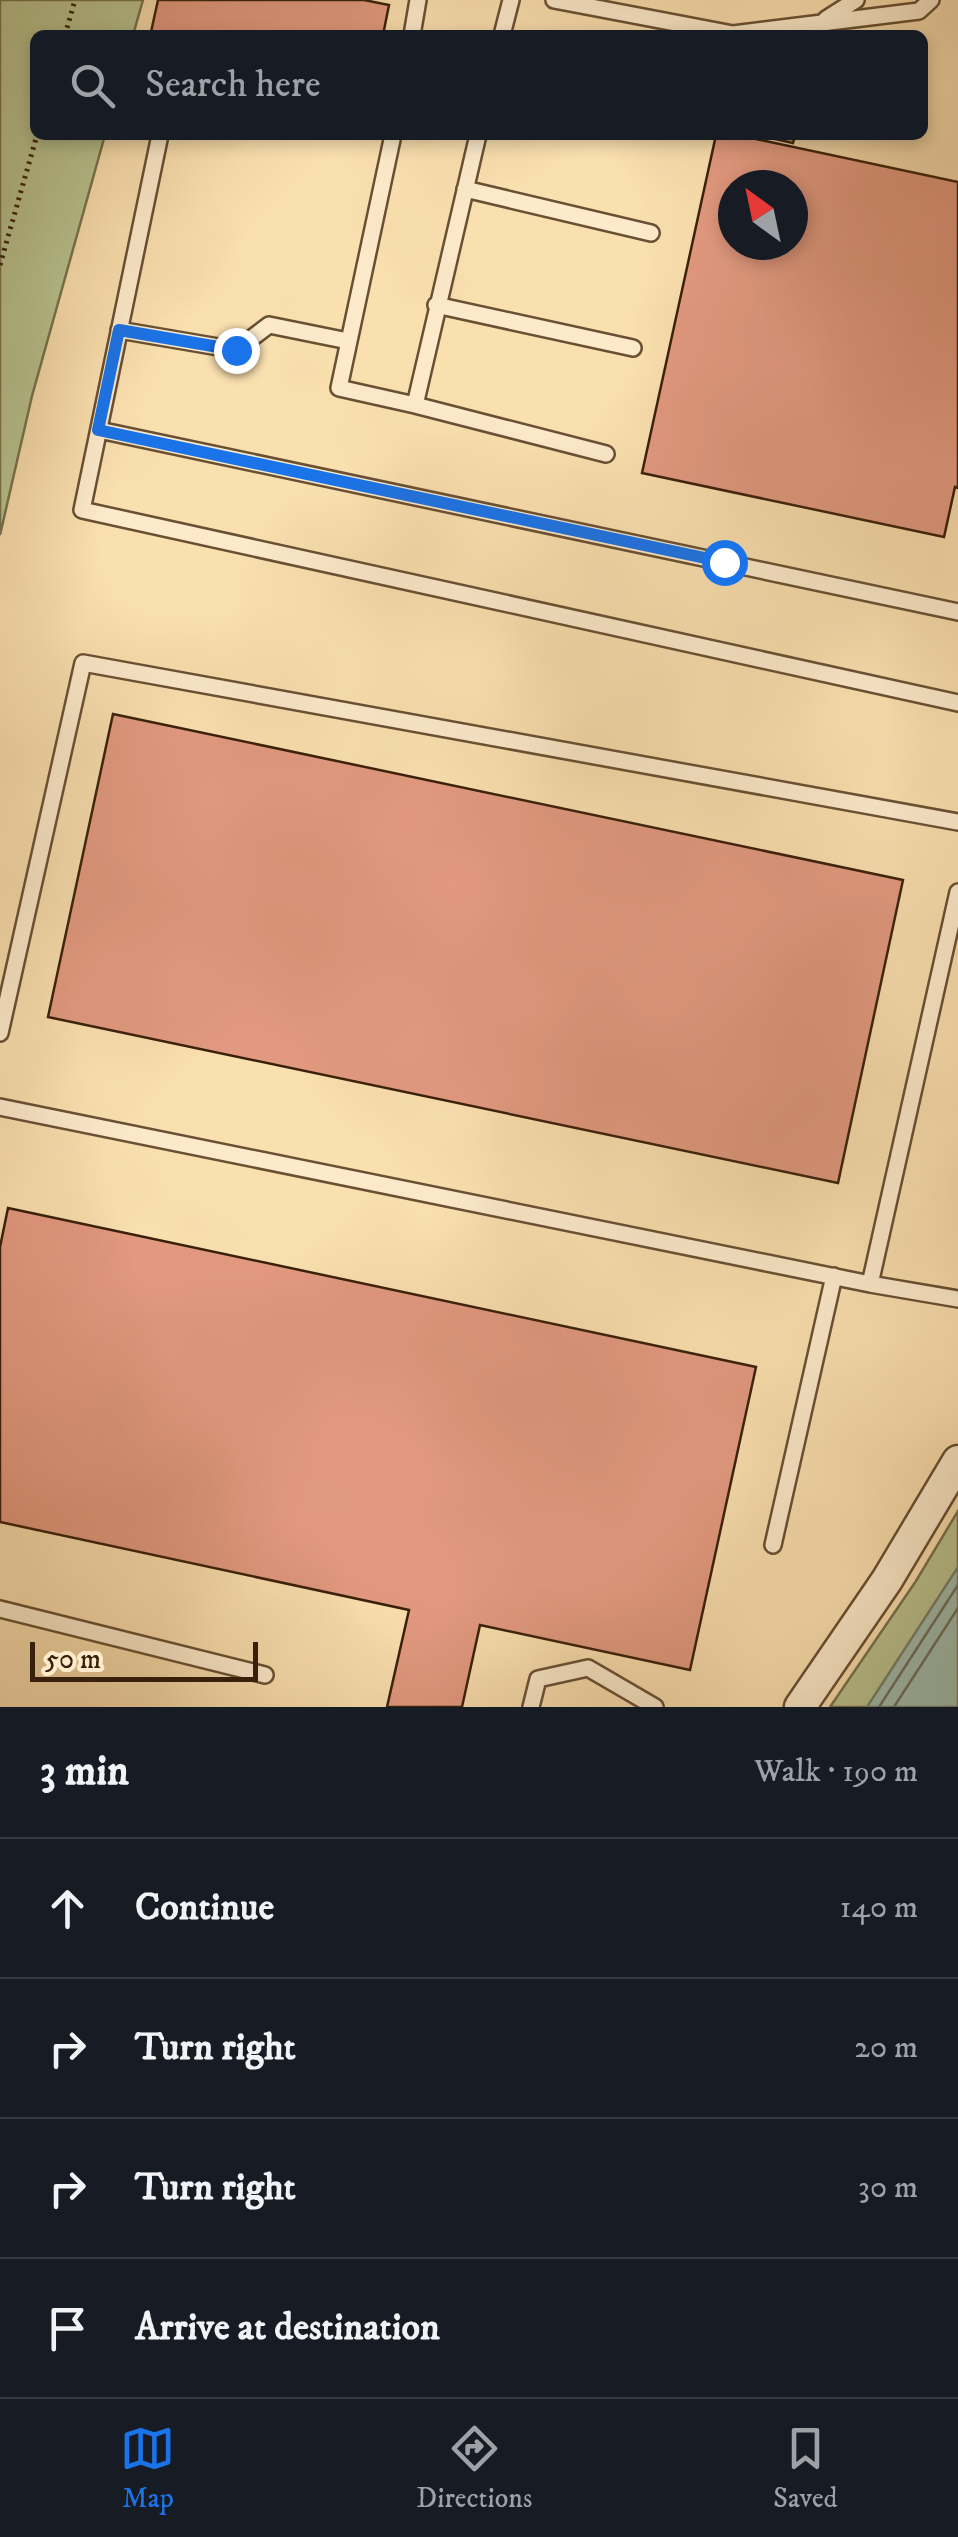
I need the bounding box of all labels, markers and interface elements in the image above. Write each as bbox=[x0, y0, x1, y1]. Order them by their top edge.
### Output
search box bbox=[30, 30, 928, 140]
icon: search bbox=[65, 58, 120, 113]
text: Search here bbox=[145, 61, 321, 109]
north arrow bbox=[718, 170, 808, 260]
route end bbox=[214, 328, 260, 374]
route start bbox=[702, 540, 748, 586]
scale bar bbox=[30, 1637, 258, 1682]
text: 50 m bbox=[45, 1642, 101, 1677]
text: 3 min bbox=[40, 1746, 129, 1798]
text: Walk · 190 m bbox=[754, 1752, 918, 1792]
icon: ahead bbox=[40, 1881, 95, 1936]
text: Continue bbox=[135, 1884, 274, 1932]
text: 140 m bbox=[840, 1888, 918, 1928]
icon: right bbox=[40, 2021, 95, 2076]
text: Turn right bbox=[135, 2024, 296, 2072]
text: 20 m bbox=[854, 2028, 918, 2068]
icon: right bbox=[40, 2161, 95, 2216]
text: Turn right bbox=[135, 2164, 296, 2212]
text: 30 m bbox=[858, 2168, 918, 2208]
icon: arrive bbox=[40, 2301, 95, 2356]
text: Arrive at destination bbox=[135, 2304, 440, 2352]
tab: Map bbox=[120, 2421, 175, 2516]
tab: Directions bbox=[416, 2421, 532, 2516]
tab: Saved bbox=[773, 2421, 838, 2516]

